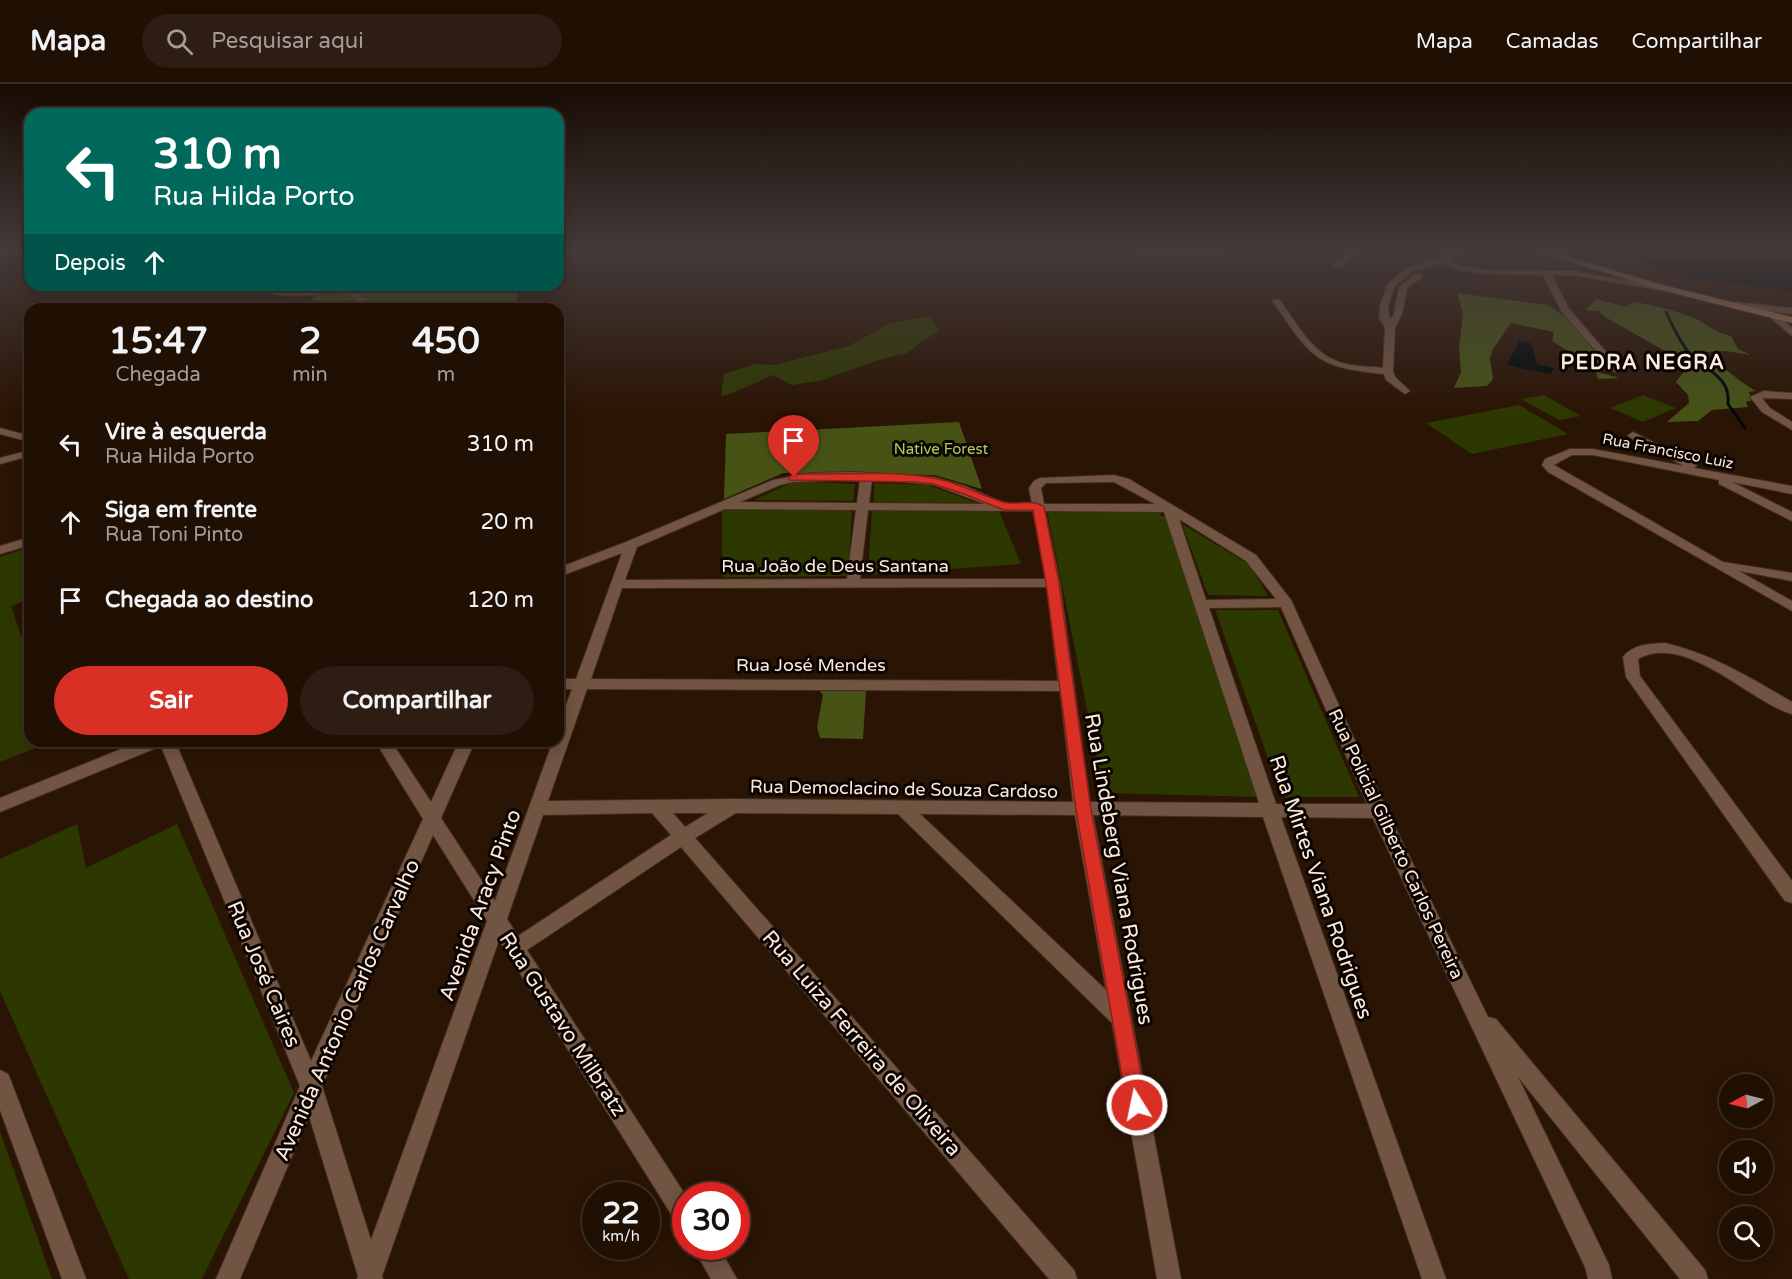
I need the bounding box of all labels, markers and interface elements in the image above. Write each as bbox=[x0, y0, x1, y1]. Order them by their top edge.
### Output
search box bbox=[142, 14, 562, 68]
text: Mapa bbox=[30, 24, 106, 58]
icon: search bbox=[163, 25, 196, 58]
text: Pesquisar aqui bbox=[211, 28, 364, 54]
text: Mapa bbox=[1416, 29, 1473, 54]
text: Camadas bbox=[1506, 29, 1598, 54]
text: Compartilhar bbox=[1631, 29, 1762, 54]
text: 310 m bbox=[153, 129, 282, 180]
icon: left bbox=[54, 132, 132, 210]
text: Rua Hilda Porto bbox=[153, 180, 355, 213]
icon: ahead bbox=[138, 246, 171, 279]
text: Depois bbox=[54, 250, 126, 276]
text: 15:47 bbox=[108, 320, 208, 363]
text: 2 bbox=[299, 320, 321, 363]
text: 450 bbox=[412, 320, 480, 363]
district label: PEDRA NEGRA bbox=[1560, 351, 1726, 375]
text: Chegada bbox=[116, 363, 201, 387]
text: min bbox=[292, 363, 328, 387]
text: m bbox=[437, 363, 455, 387]
pin bbox=[768, 415, 819, 477]
text: Vire à esquerda bbox=[105, 419, 267, 445]
icon: arrive bbox=[777, 424, 810, 457]
icon: left bbox=[54, 428, 87, 461]
street label: Rua Francisco Luiz bbox=[1601, 429, 1735, 473]
text: 310 m bbox=[467, 431, 534, 457]
park label: Native Forest bbox=[894, 440, 989, 458]
text: Rua Hilda Porto bbox=[105, 445, 254, 469]
text: Siga em frente bbox=[105, 497, 257, 523]
icon: ahead bbox=[54, 506, 87, 539]
text: 20 m bbox=[480, 509, 534, 535]
text: Rua Toni Pinto bbox=[105, 523, 243, 547]
street label: Rua João de Deus Santana bbox=[721, 555, 949, 577]
icon: arrive bbox=[54, 584, 87, 617]
text: Chegada ao destino bbox=[105, 587, 313, 613]
text: 120 m bbox=[467, 587, 534, 613]
street label: Rua José Mendes bbox=[736, 654, 886, 676]
button: Sair bbox=[54, 666, 288, 735]
button: Compartilhar bbox=[300, 666, 534, 735]
street label: Rua Policial Gilberto Carlos Pereira bbox=[1324, 705, 1468, 983]
street label: Rua Lindeberg Viana Rodrigues bbox=[1079, 712, 1158, 1027]
street label: Rua Mirtes Viana Rodrigues bbox=[1264, 752, 1377, 1022]
street label: Rua Democlacino de Souza Cardoso bbox=[750, 775, 1058, 803]
street label: Avenida Aracy Pinto bbox=[434, 806, 527, 1004]
street label: Avenida Antonio Carlos Carvalho bbox=[269, 856, 425, 1165]
street label: Rua José Caires bbox=[221, 897, 306, 1051]
street label: Rua Luiza Ferreira de Oliveira bbox=[757, 925, 966, 1161]
street label: Rua Gustavo Milbratz bbox=[494, 928, 631, 1121]
position arrow bbox=[1105, 1073, 1169, 1137]
north arrow bbox=[1719, 1074, 1773, 1128]
map controls bbox=[1719, 1074, 1773, 1260]
button: sound bbox=[1719, 1140, 1773, 1194]
speed limit sign: 30 bbox=[672, 1182, 750, 1260]
text: 22 bbox=[602, 1195, 640, 1232]
button: search bbox=[1719, 1206, 1773, 1260]
text: km/h bbox=[602, 1227, 640, 1245]

